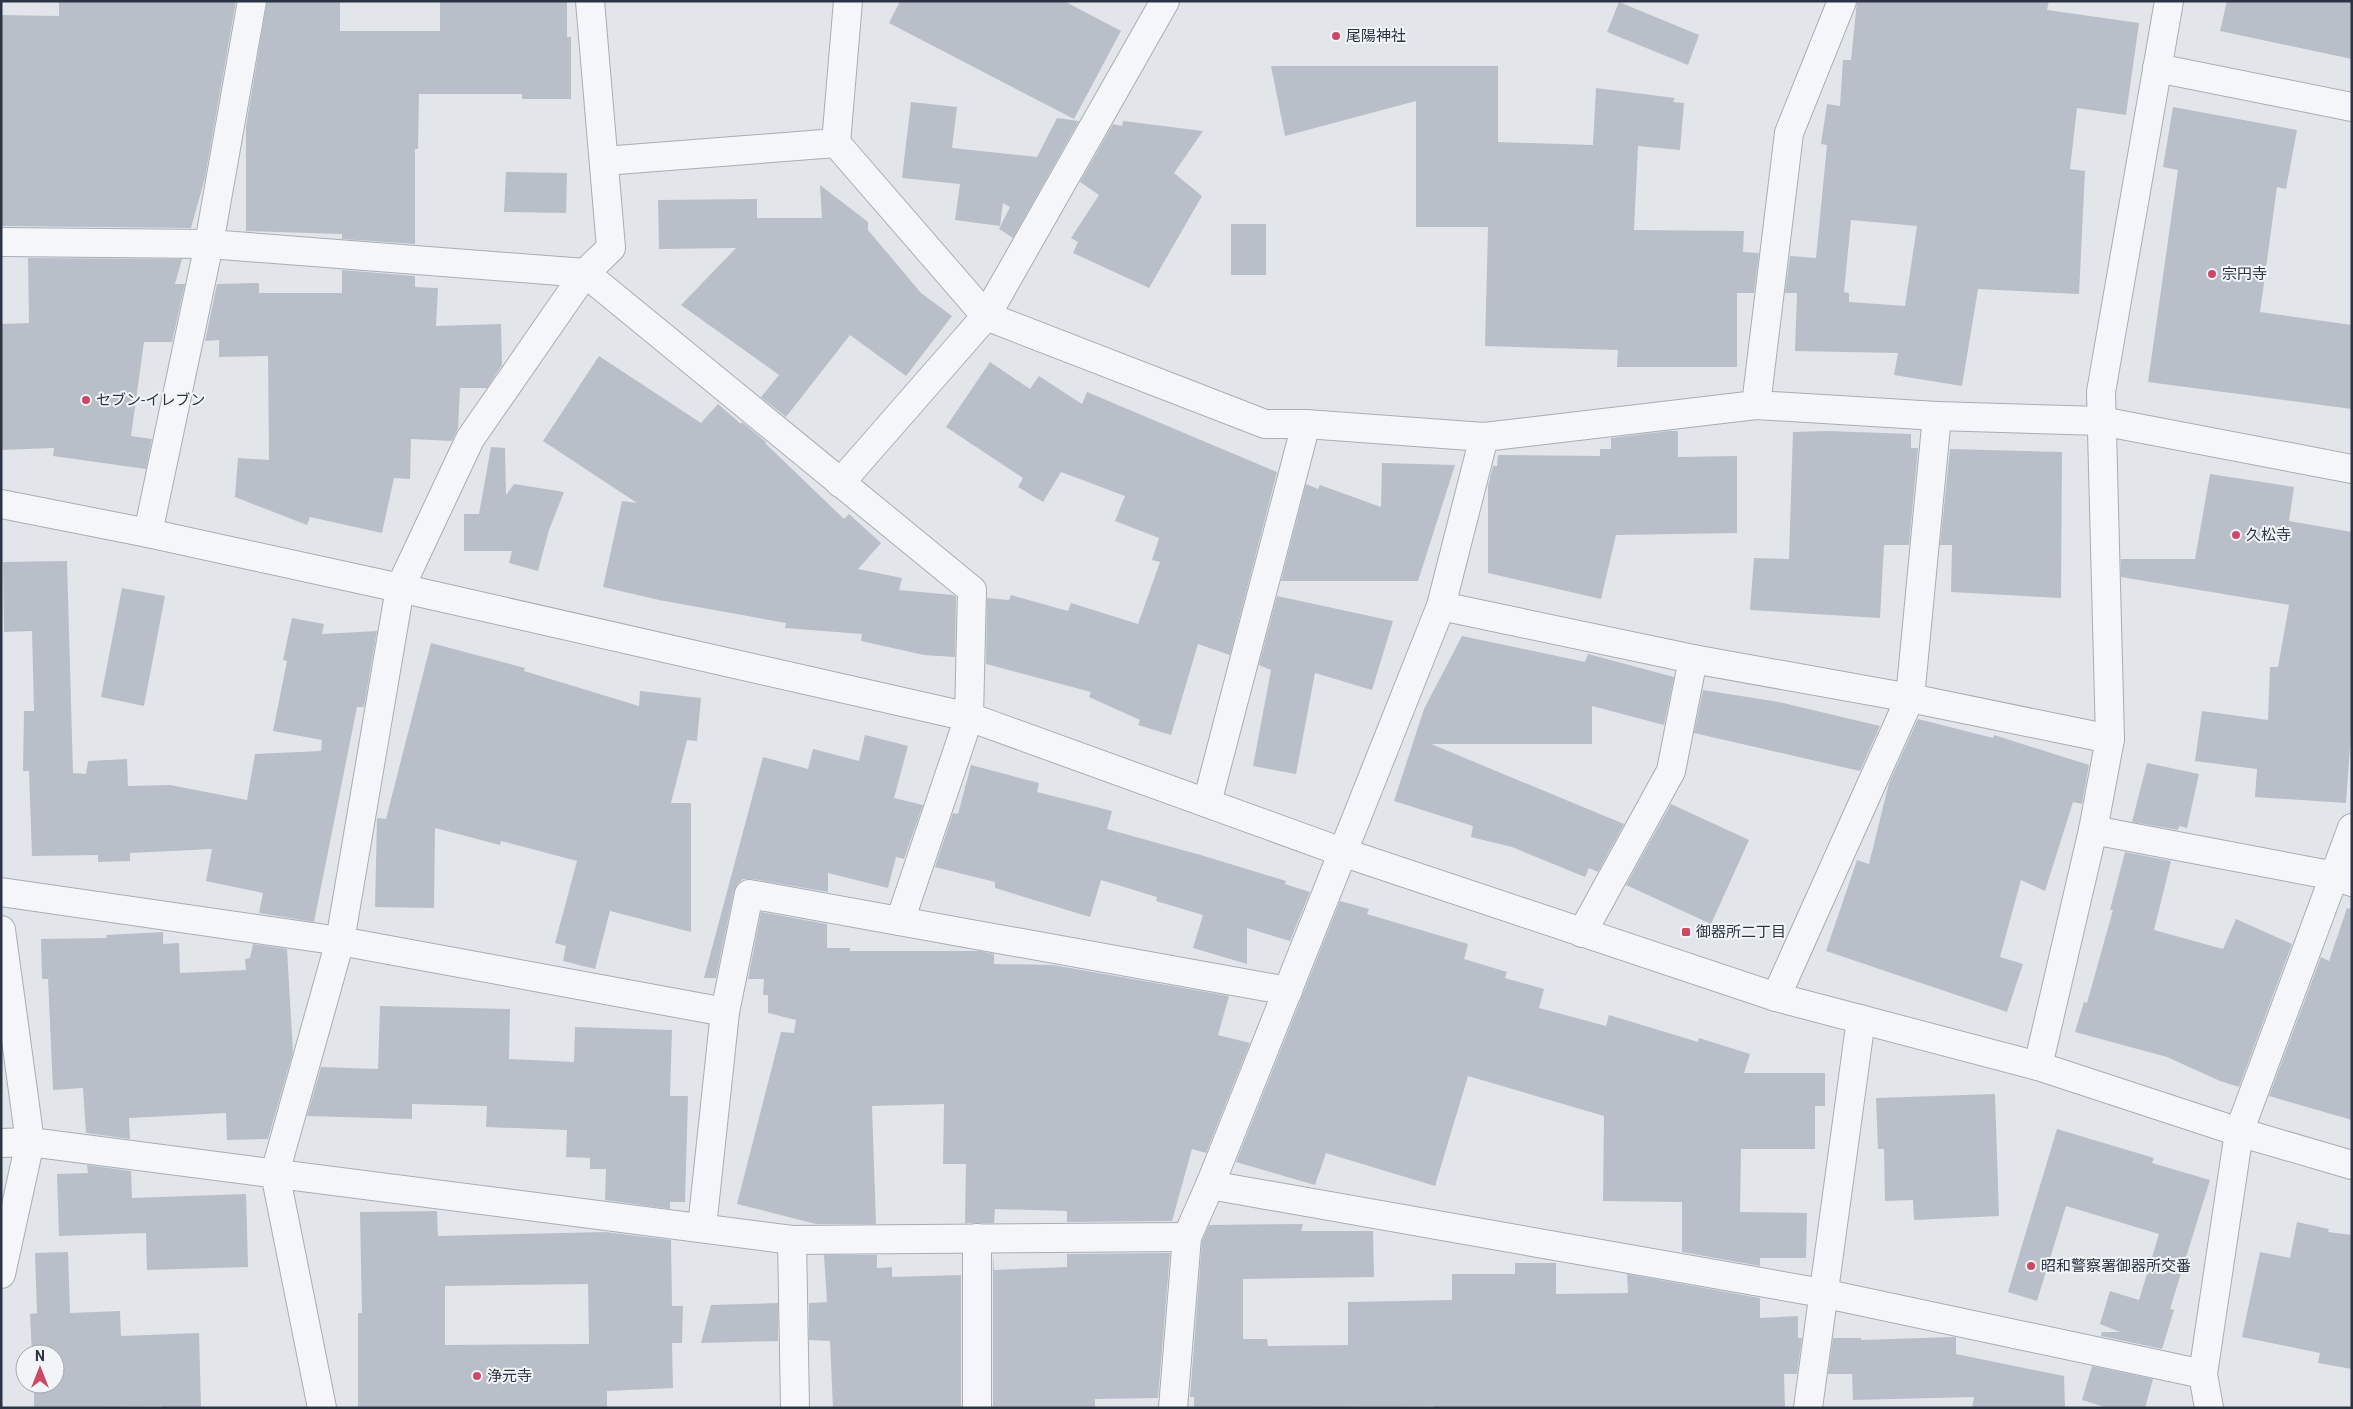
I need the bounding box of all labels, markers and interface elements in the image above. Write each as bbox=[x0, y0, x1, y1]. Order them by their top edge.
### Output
place label: 尾陽神社 bbox=[1346, 27, 1406, 45]
marker: 尾陽神社 bbox=[1330, 30, 1342, 42]
place label: 宗円寺 bbox=[2222, 265, 2267, 283]
marker: 宗円寺 bbox=[2206, 268, 2218, 280]
place label: セブン-イレブン bbox=[96, 391, 205, 409]
marker: セブン-イレブン bbox=[80, 394, 92, 406]
place label: 久松寺 bbox=[2246, 526, 2291, 544]
marker: 久松寺 bbox=[2230, 529, 2242, 541]
place label: 御器所二丁目 bbox=[1696, 923, 1786, 941]
marker: 御器所二丁目 bbox=[1680, 926, 1692, 938]
place label: 昭和警察署御器所交番 bbox=[2041, 1257, 2191, 1275]
marker: 昭和警察署御器所交番 bbox=[2025, 1260, 2037, 1272]
north arrow bbox=[15, 1344, 65, 1394]
text: N bbox=[35, 1348, 45, 1364]
place label: 浄元寺 bbox=[487, 1367, 532, 1385]
marker: 浄元寺 bbox=[471, 1370, 483, 1382]

